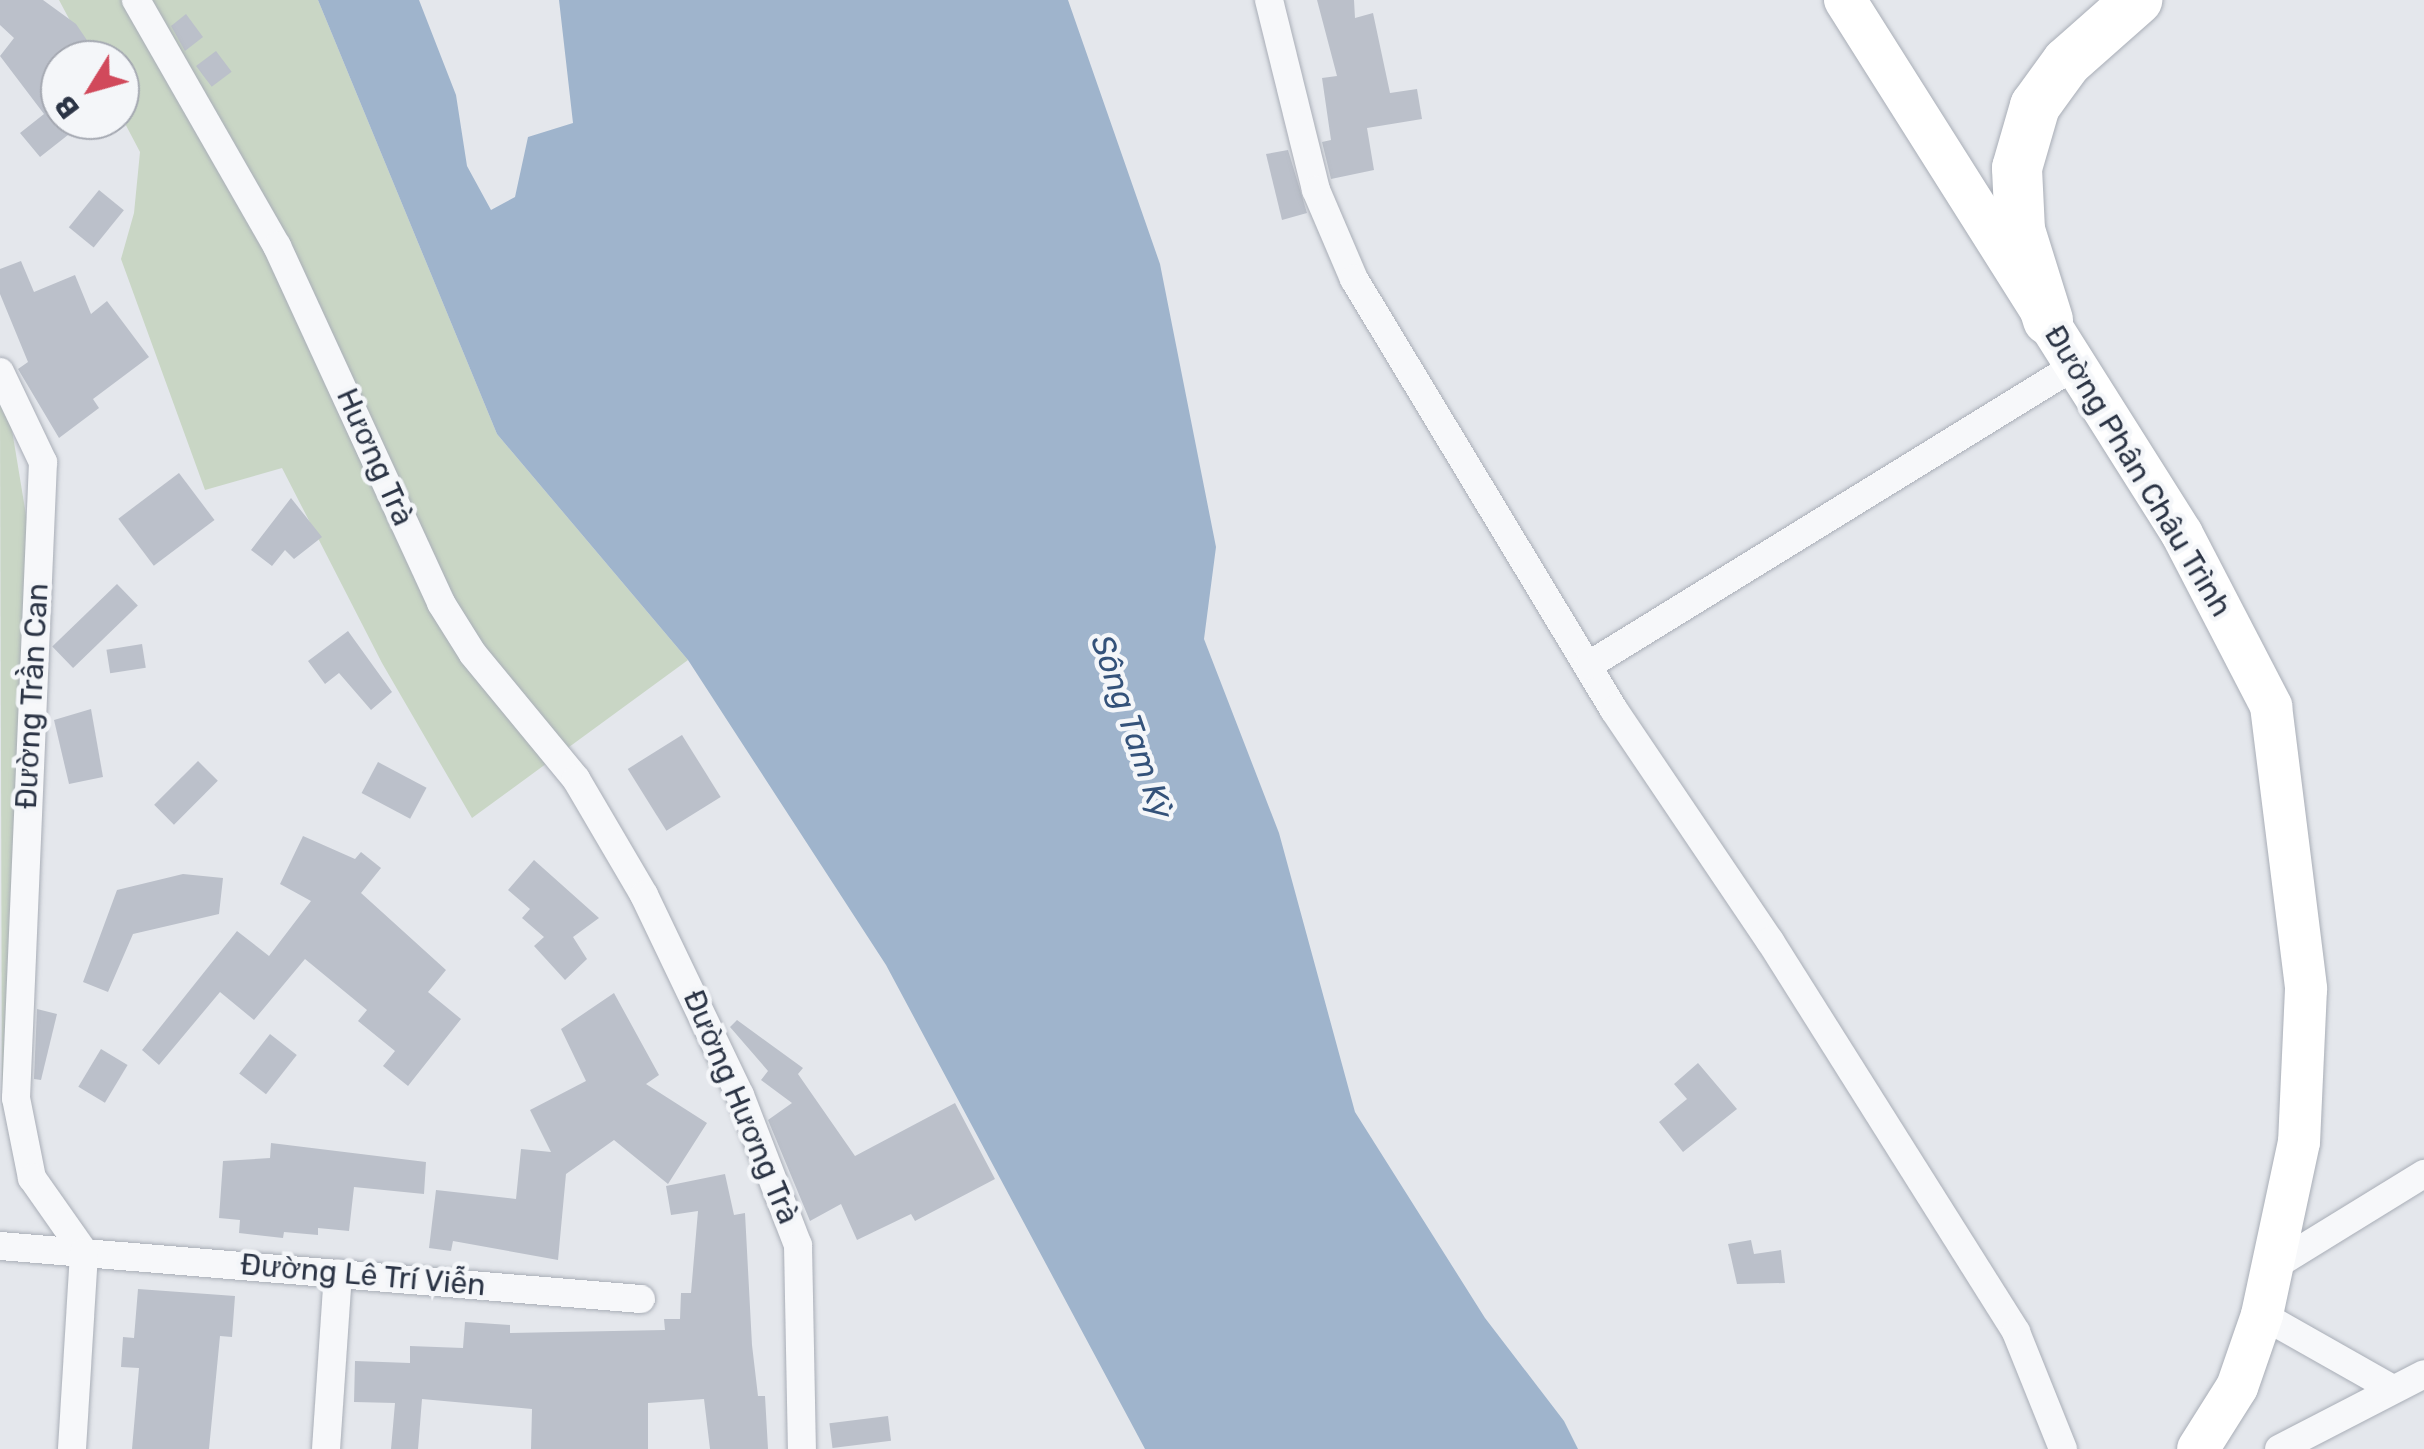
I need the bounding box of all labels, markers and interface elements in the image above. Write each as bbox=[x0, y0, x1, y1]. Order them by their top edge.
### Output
north arrow bbox=[40, 40, 140, 140]
text: B bbox=[48, 89, 86, 125]
street label: Đường Phân Châu Trình bbox=[2037, 319, 2239, 623]
street label: Hương Trà bbox=[329, 382, 421, 532]
street label: Đường Trần Can bbox=[8, 582, 56, 810]
water label: Sông Tam Kỳ bbox=[1082, 629, 1182, 825]
street label: Đường Hương Trà bbox=[675, 984, 807, 1230]
street label: Đường Lê Trí Viễn bbox=[238, 1246, 488, 1304]

